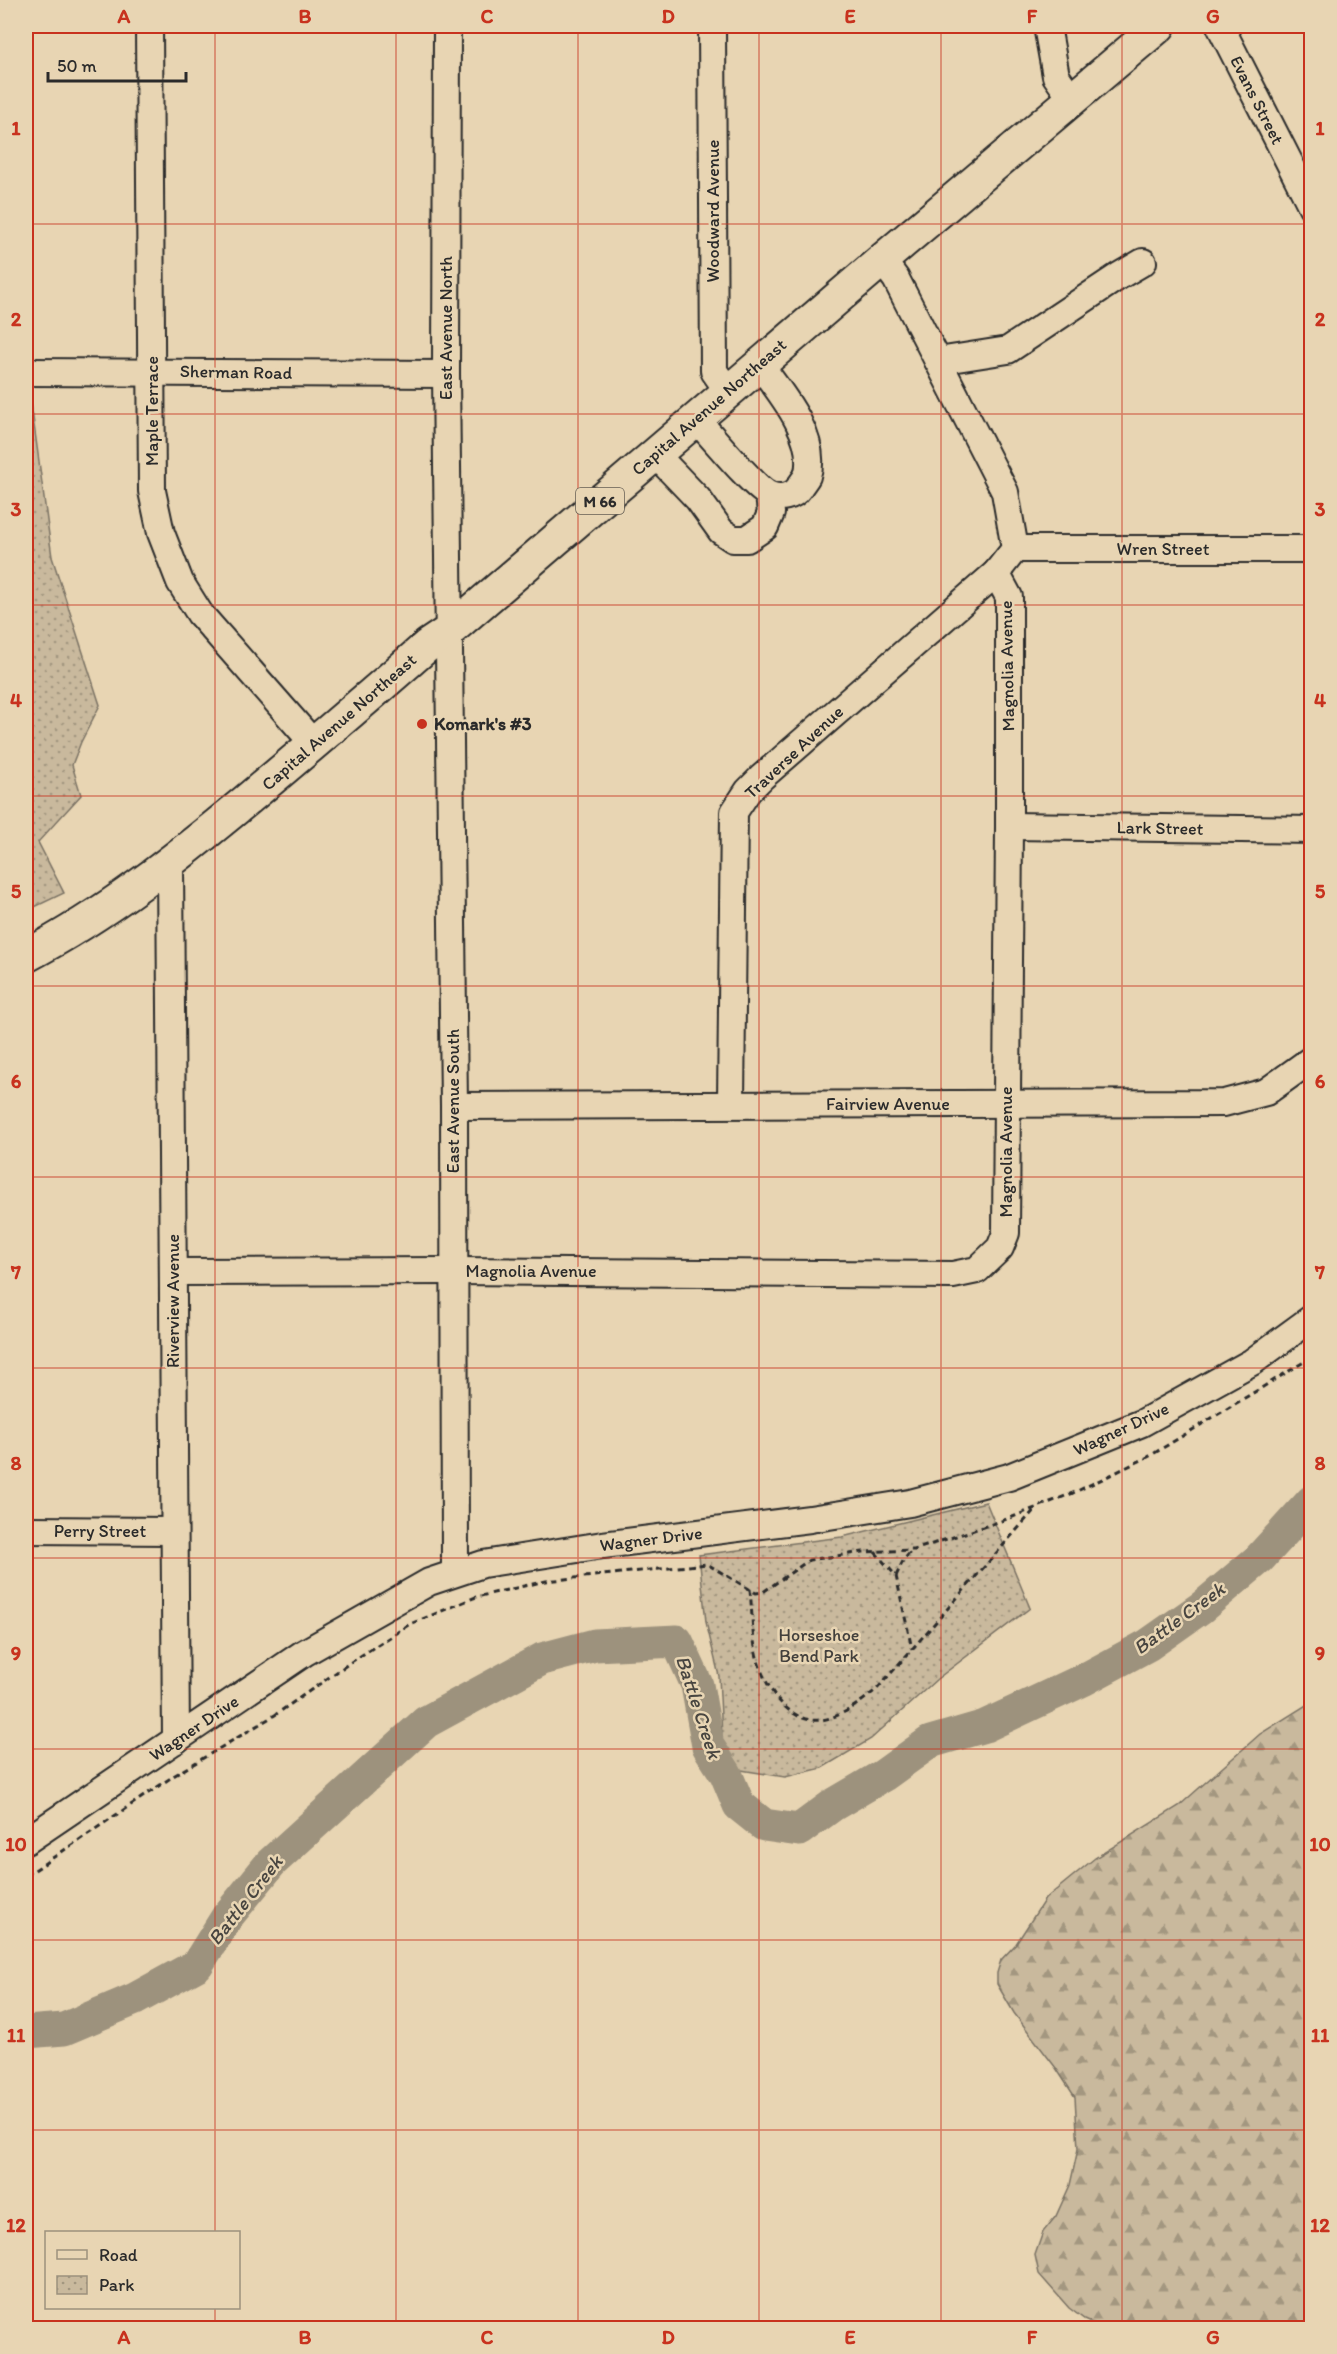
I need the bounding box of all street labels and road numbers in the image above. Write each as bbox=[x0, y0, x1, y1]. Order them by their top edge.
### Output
street label: Evans Street bbox=[1225, 52, 1289, 148]
street label: Woodward Avenue bbox=[702, 140, 724, 282]
street label: East Avenue North bbox=[435, 256, 457, 400]
street label: Capital Avenue Northeast bbox=[627, 334, 791, 480]
street label: Maple Terrace bbox=[141, 356, 163, 466]
street label: Sherman Road bbox=[180, 360, 293, 384]
road number: M 66 bbox=[576, 488, 624, 514]
street label: Wren Street bbox=[1117, 538, 1210, 560]
street label: Magnolia Avenue bbox=[995, 600, 1019, 732]
street label: Capital Avenue Northeast bbox=[257, 649, 421, 795]
street label: Traverse Avenue bbox=[740, 701, 848, 803]
street label: Lark Street bbox=[1116, 816, 1204, 840]
street label: East Avenue South bbox=[442, 1029, 464, 1173]
street label: Magnolia Avenue bbox=[995, 1087, 1017, 1217]
street label: Fairview Avenue bbox=[826, 1093, 950, 1115]
street label: Riverview Avenue bbox=[162, 1234, 184, 1368]
street label: Magnolia Avenue bbox=[466, 1260, 596, 1282]
street label: Wagner Drive bbox=[1070, 1397, 1172, 1461]
street label: Perry Street bbox=[54, 1520, 146, 1542]
street label: Wagner Drive bbox=[598, 1522, 704, 1556]
street label: Wagner Drive bbox=[145, 1690, 243, 1766]

